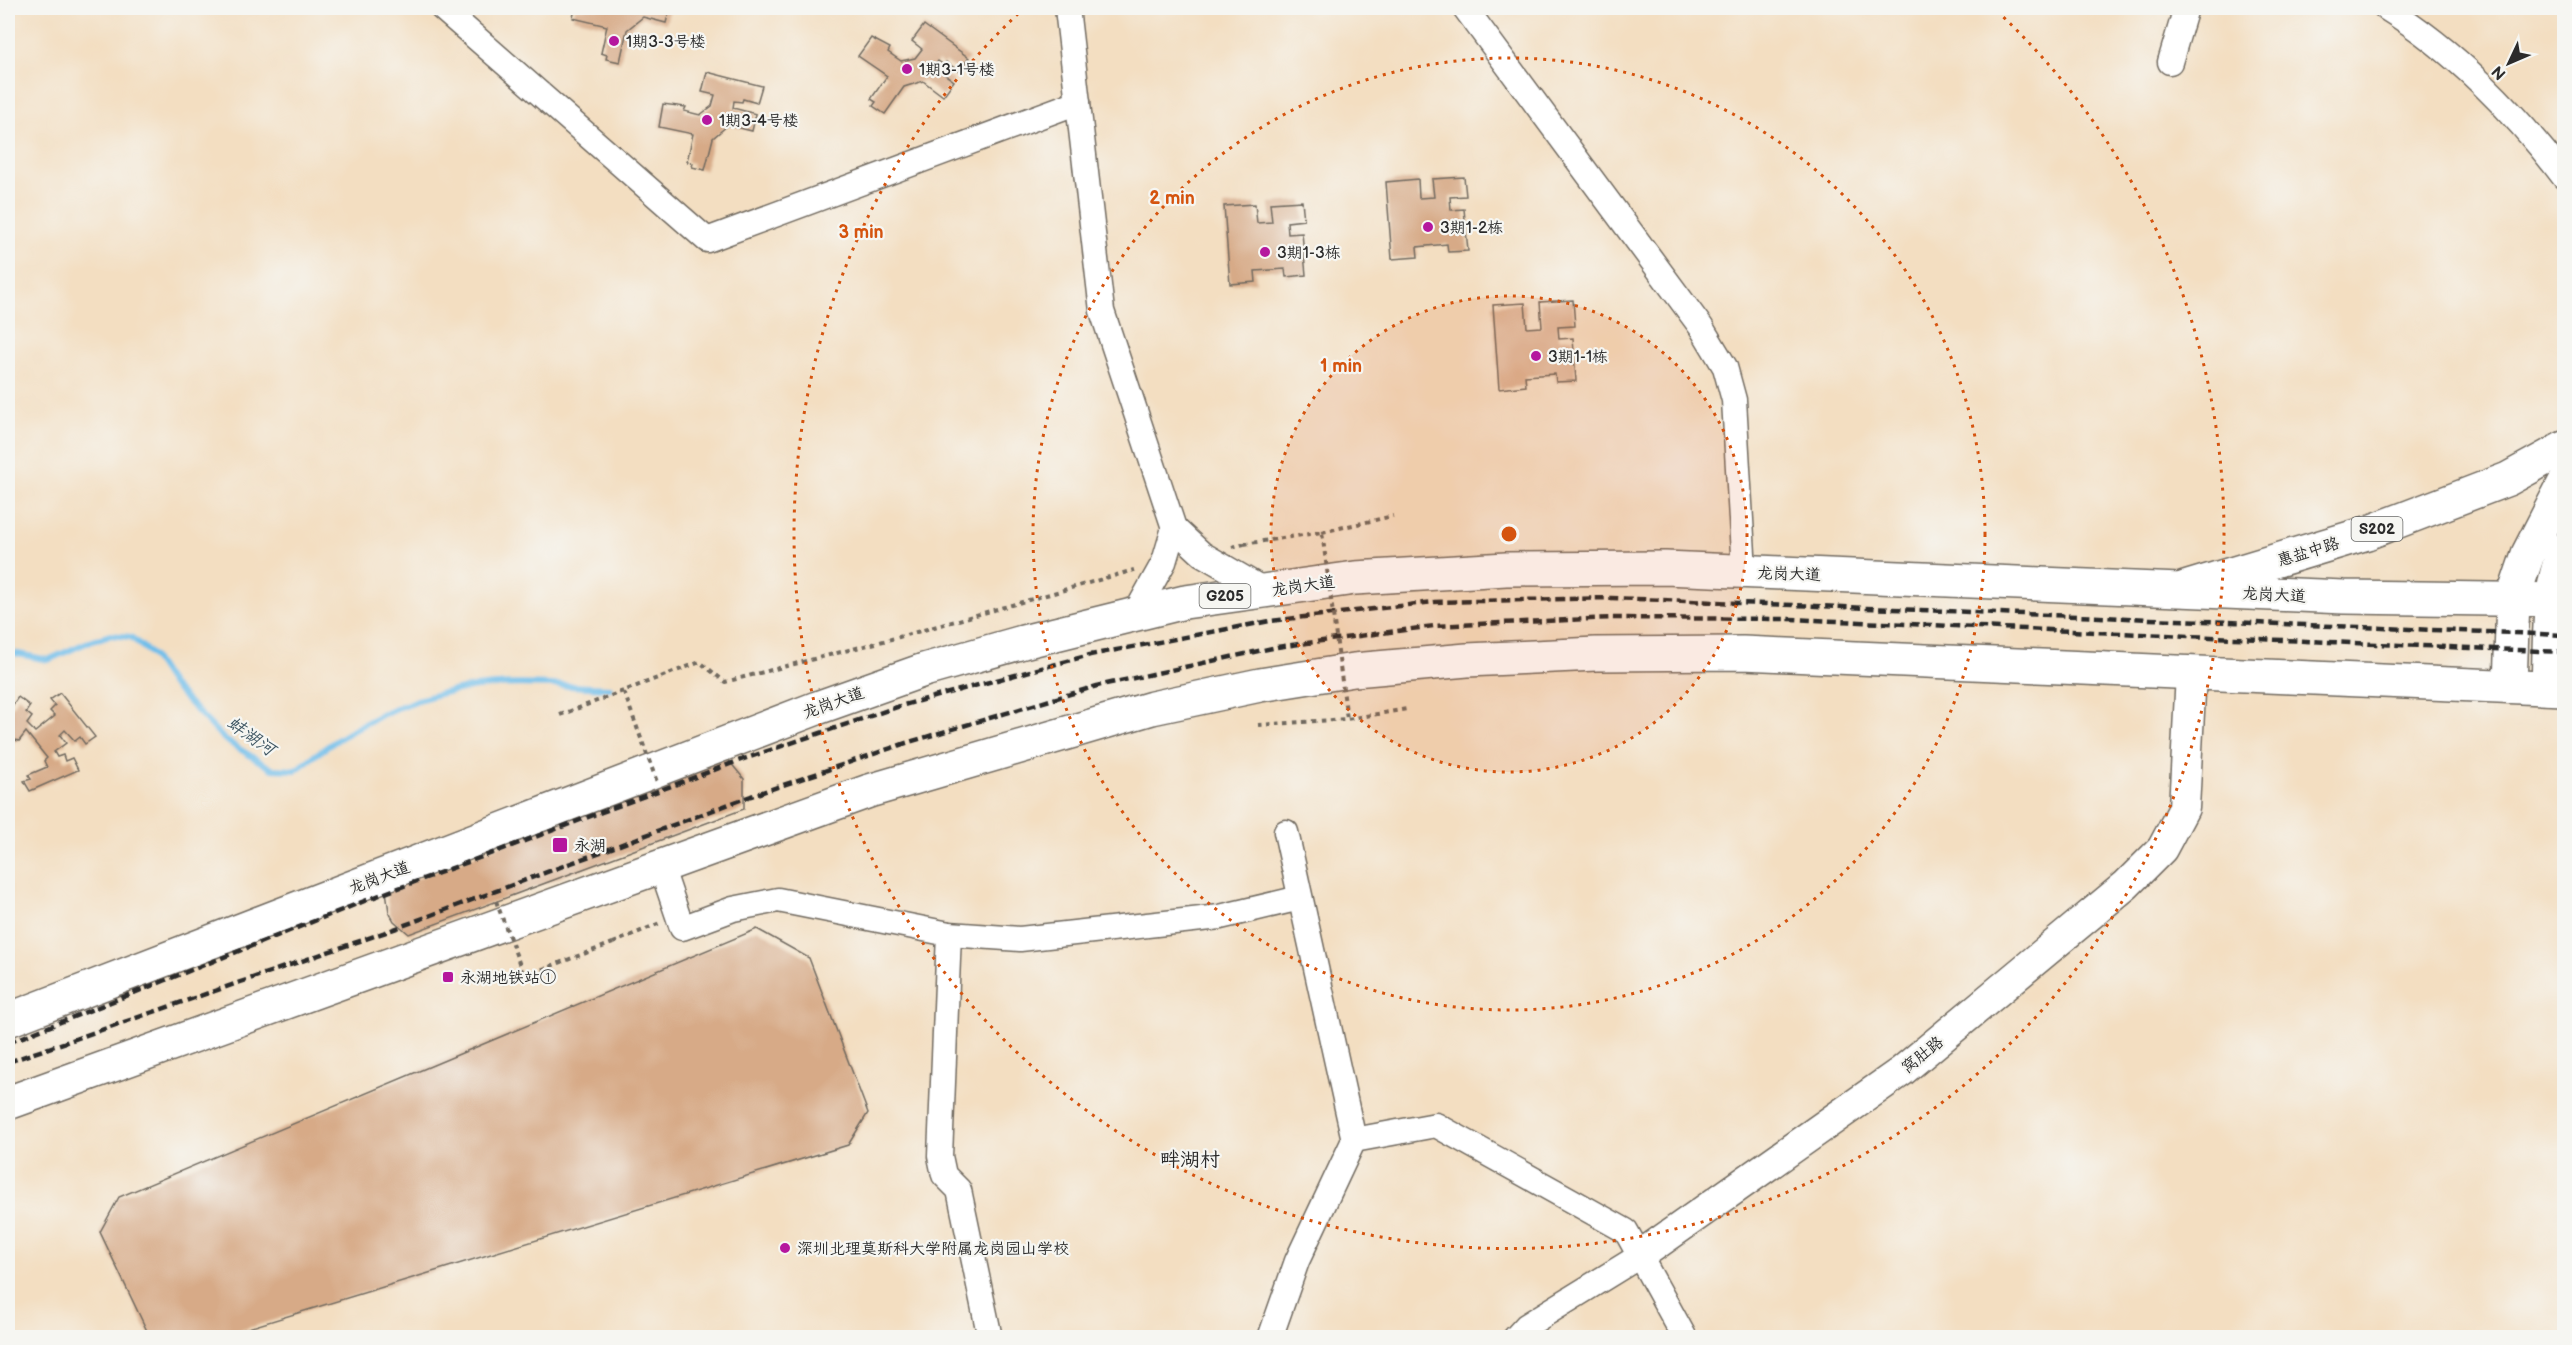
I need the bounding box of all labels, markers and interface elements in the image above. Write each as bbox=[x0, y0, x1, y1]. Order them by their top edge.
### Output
place label: 1期3-3号楼 bbox=[626, 33, 706, 52]
north arrow bbox=[2479, 33, 2539, 93]
marker: 1期3-3号楼 bbox=[607, 34, 621, 48]
place label: 1期3-1号楼 bbox=[919, 61, 995, 80]
text: N bbox=[2488, 61, 2510, 83]
marker: 1期3-1号楼 bbox=[900, 62, 914, 76]
place label: 1期3-4号楼 bbox=[719, 112, 799, 131]
marker: 1期3-4号楼 bbox=[700, 113, 714, 127]
text: 2 min bbox=[1149, 188, 1195, 209]
place label: 3期1-2栋 bbox=[1440, 219, 1503, 238]
marker: 3期1-2栋 bbox=[1421, 220, 1435, 234]
text: 3 min bbox=[838, 222, 884, 243]
place label: 3期1-3栋 bbox=[1277, 244, 1341, 263]
marker: 3期1-3栋 bbox=[1258, 245, 1272, 259]
place label: 3期1-1栋 bbox=[1548, 348, 1608, 367]
marker: 3期1-1栋 bbox=[1529, 349, 1543, 363]
text: 1 min bbox=[1320, 356, 1362, 377]
road number: S202 bbox=[2352, 517, 2402, 541]
centre of rings bbox=[1499, 524, 1519, 544]
street label: 惠盐中路 bbox=[2275, 534, 2342, 571]
street label: 龙岗大道 bbox=[1757, 564, 1821, 585]
street label: 龙岗大道 bbox=[1270, 573, 1336, 600]
road number: G205 bbox=[1200, 584, 1250, 608]
street label: 龙岗大道 bbox=[2241, 584, 2306, 607]
street label: 龙岗大道 bbox=[800, 684, 867, 723]
water label: 蚌湖河 bbox=[223, 712, 281, 762]
marker: 永湖 bbox=[551, 836, 569, 854]
place label: 永湖 bbox=[574, 837, 606, 856]
street label: 龙岗大道 bbox=[346, 858, 413, 899]
place label: 永湖地铁站① bbox=[460, 969, 556, 988]
marker: 永湖地铁站① bbox=[441, 970, 455, 984]
street label: 窝肚路 bbox=[1898, 1033, 1948, 1078]
district label: 畔湖村 bbox=[1160, 1148, 1220, 1172]
place label: 深圳北理莫斯科大学附属龙岗园山学校 bbox=[797, 1240, 1069, 1259]
marker: 深圳北理莫斯科大学附属龙岗园山学校 bbox=[778, 1241, 792, 1255]

